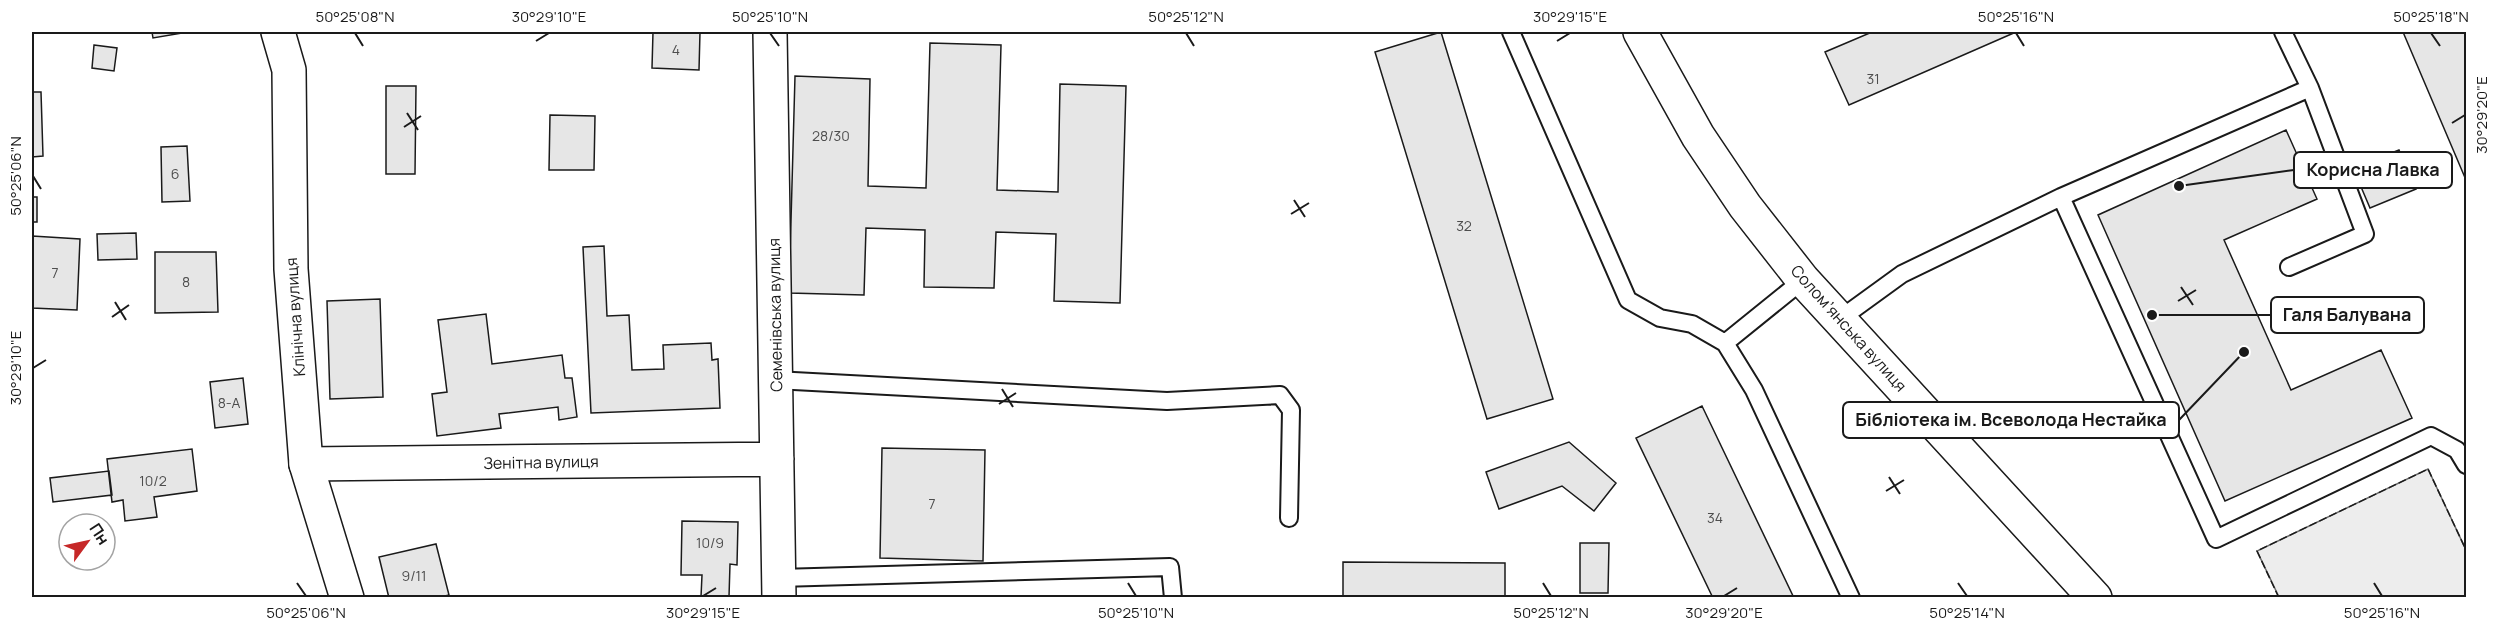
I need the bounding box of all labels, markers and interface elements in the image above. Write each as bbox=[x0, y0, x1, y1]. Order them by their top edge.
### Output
text: 50°25'08"N bbox=[316, 6, 394, 27]
text: 30°29'10"E bbox=[512, 6, 586, 27]
text: 50°25'10"N bbox=[732, 6, 808, 27]
text: 50°25'12"N bbox=[1148, 6, 1224, 27]
text: 30°29'15"E bbox=[1533, 6, 1607, 27]
text: 50°25'16"N bbox=[1978, 6, 2054, 27]
text: 50°25'18"N bbox=[2393, 6, 2469, 27]
house number: 4 bbox=[672, 40, 680, 59]
house number: 31 bbox=[1866, 69, 1880, 88]
text: 30°29'20"E bbox=[2471, 76, 2492, 154]
house number: 28/30 bbox=[812, 126, 850, 145]
text: 50°25'06"N bbox=[5, 136, 26, 216]
callout: Корисна Лавка bbox=[2294, 152, 2452, 188]
text: Корисна Лавка bbox=[2306, 157, 2440, 181]
house number: 6 bbox=[171, 164, 179, 183]
house number: 32 bbox=[1456, 216, 1472, 235]
street label: Семенівська вулиця bbox=[763, 238, 787, 392]
street label: Клінічна вулиця bbox=[280, 257, 310, 377]
street label: Соломʼянська вулиця bbox=[1786, 260, 1912, 396]
house number: 7 bbox=[51, 263, 59, 282]
house number: 8 bbox=[182, 272, 190, 291]
callout: Галя Балувана bbox=[2271, 297, 2424, 333]
text: Галя Балувана bbox=[2283, 302, 2411, 326]
text: 30°29'10"E bbox=[5, 331, 26, 405]
house number: 8-А bbox=[218, 393, 240, 412]
callout: Бібліотека ім. Всеволода Нестайка bbox=[1843, 402, 2179, 438]
text: Бібліотека ім. Всеволода Нестайка bbox=[1855, 407, 2167, 431]
street label: Зенітна вулиця bbox=[483, 450, 599, 474]
house number: 10/2 bbox=[139, 471, 167, 490]
house number: 7 bbox=[928, 494, 936, 513]
house number: 34 bbox=[1707, 508, 1723, 527]
north arrow bbox=[57, 512, 117, 572]
text: Пн bbox=[84, 519, 115, 549]
house number: 10/9 bbox=[696, 533, 724, 552]
house number: 9/11 bbox=[401, 566, 427, 585]
text: 50°25'06"N bbox=[266, 602, 346, 623]
text: 30°29'15"E bbox=[666, 602, 740, 623]
text: 50°25'10"N bbox=[1098, 602, 1174, 623]
text: 50°25'12"N bbox=[1513, 602, 1589, 623]
text: 30°29'20"E bbox=[1685, 602, 1763, 623]
text: 50°25'14"N bbox=[1929, 602, 2005, 623]
text: 50°25'16"N bbox=[2344, 602, 2420, 623]

